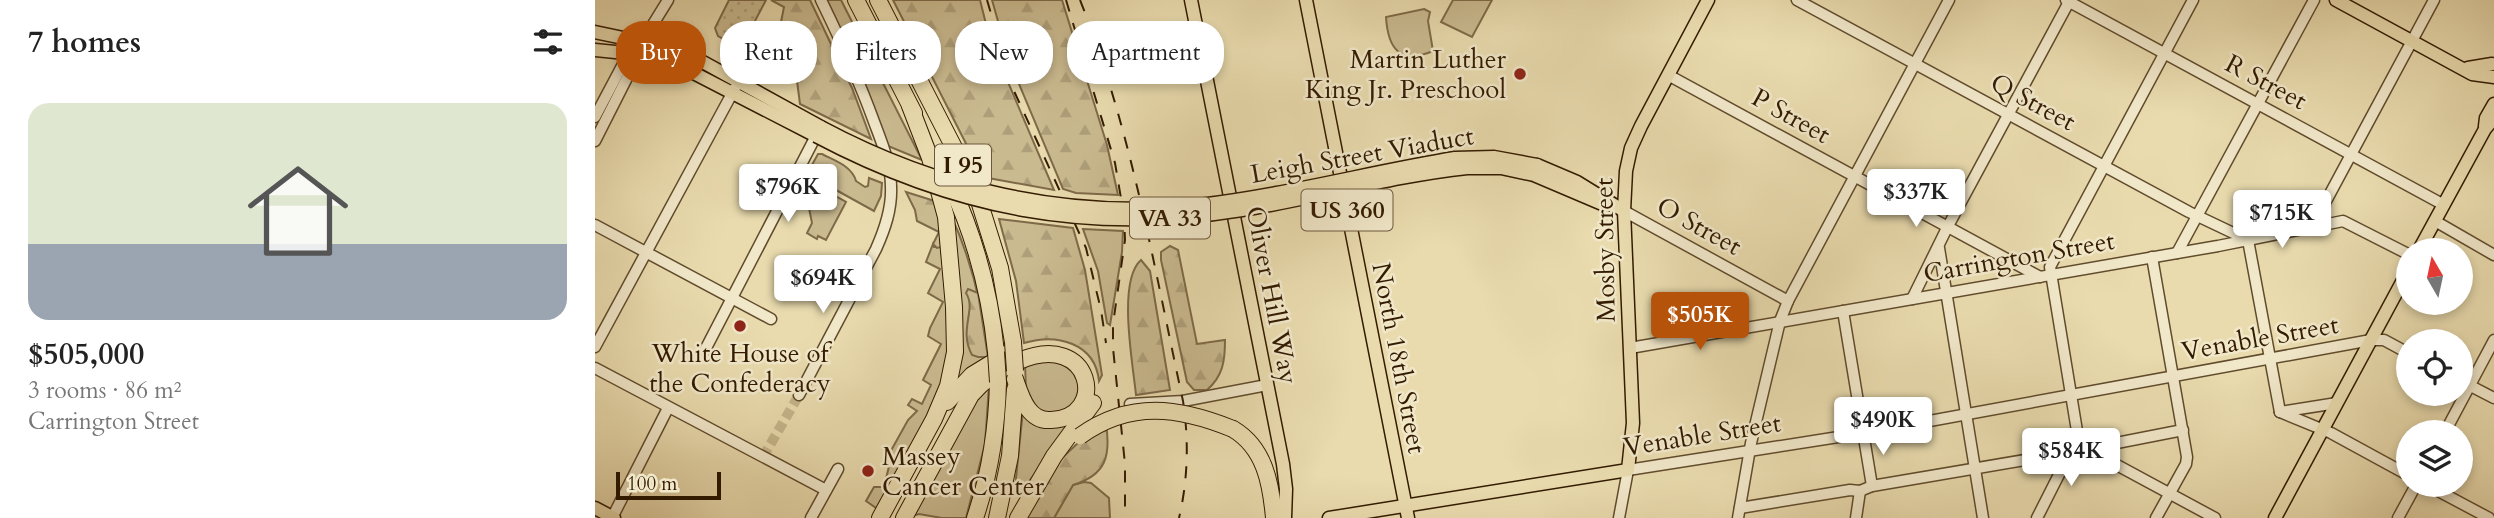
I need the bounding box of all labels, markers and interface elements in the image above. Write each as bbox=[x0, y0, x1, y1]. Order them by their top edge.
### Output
chip: Buy bbox=[616, 21, 706, 84]
chip: Rent bbox=[720, 21, 817, 84]
chip: Filters bbox=[831, 21, 941, 84]
chip: New bbox=[955, 21, 1053, 84]
chip: Apartment bbox=[1067, 21, 1224, 84]
text: 7 homes bbox=[28, 22, 141, 63]
icon: filters bbox=[529, 23, 567, 61]
place label: Martin Luther King Jr. Preschool bbox=[1305, 42, 1507, 107]
street label: R Street bbox=[2219, 46, 2313, 118]
street label: Q Street bbox=[1984, 65, 2082, 139]
marker: Martin Luther King Jr. Preschool bbox=[1512, 66, 1528, 82]
street label: P Street bbox=[1745, 80, 1837, 152]
street label: Leigh Street Viaduct bbox=[1248, 118, 1476, 192]
road number: I 95 bbox=[935, 145, 991, 186]
icon: home bbox=[235, 148, 361, 274]
pin: $796K bbox=[739, 164, 837, 224]
pin: $337K bbox=[1867, 170, 1965, 229]
text: $796K bbox=[755, 171, 821, 202]
text: $337K bbox=[1883, 176, 1949, 207]
street label: Mosby Street bbox=[1586, 177, 1624, 323]
street label: O Street bbox=[1650, 188, 1748, 264]
road number: US 360 bbox=[1301, 190, 1393, 230]
pin: $715K bbox=[2233, 190, 2331, 250]
text: $715K bbox=[2249, 197, 2315, 228]
road number: VA 33 bbox=[1130, 198, 1210, 238]
street label: Oliver Hill Way bbox=[1238, 203, 1306, 387]
street label: Carrington Street bbox=[1921, 223, 2117, 291]
north arrow bbox=[2396, 238, 2473, 315]
map controls bbox=[2396, 238, 2473, 497]
pin: $694K bbox=[774, 256, 872, 315]
street label: North 18th Street bbox=[1363, 260, 1435, 456]
text: $694K bbox=[790, 262, 856, 293]
pin: $505K bbox=[1651, 292, 1749, 352]
text: $505K bbox=[1667, 299, 1733, 330]
street label: Venable Street bbox=[2179, 307, 2341, 369]
marker: White House of the Confederacy bbox=[732, 318, 748, 334]
button: locate bbox=[2396, 329, 2473, 406]
text: $505,000 bbox=[28, 334, 144, 375]
place label: White House of the Confederacy bbox=[649, 336, 832, 401]
text: 3 rooms · 86 m² bbox=[28, 375, 181, 406]
pin: $490K bbox=[1834, 398, 1932, 457]
text: $490K bbox=[1850, 404, 1916, 435]
street label: Venable Street bbox=[1621, 405, 1783, 465]
text: Carrington Street bbox=[28, 406, 199, 437]
button: layers bbox=[2396, 420, 2473, 497]
pin: $584K bbox=[2022, 428, 2120, 488]
text: $584K bbox=[2038, 435, 2104, 466]
place label: Massey Cancer Center bbox=[882, 439, 1045, 504]
marker: Massey Cancer Center bbox=[860, 463, 876, 479]
scale bar bbox=[616, 469, 721, 501]
text: 100 m bbox=[627, 471, 677, 497]

